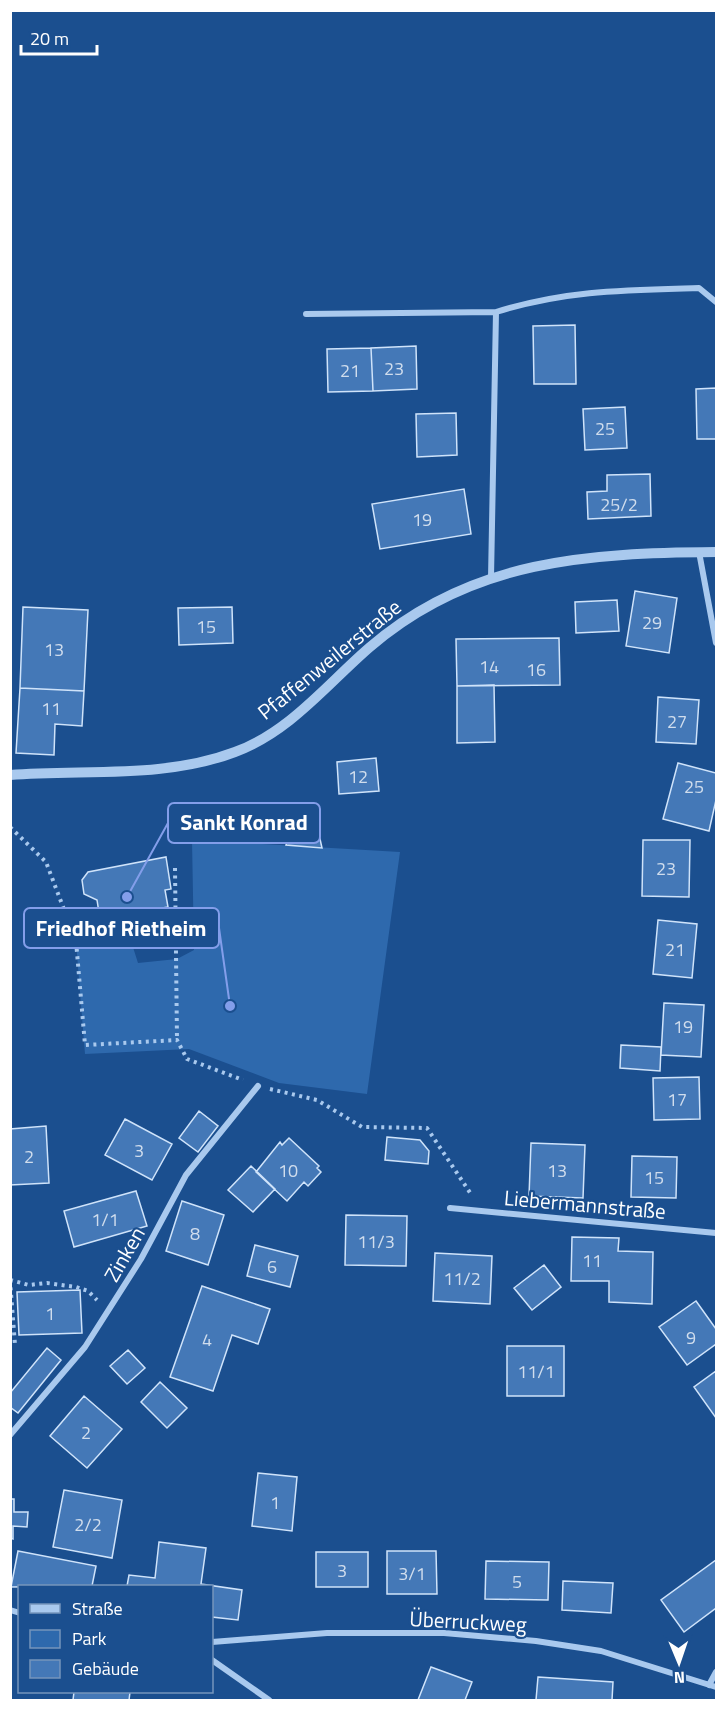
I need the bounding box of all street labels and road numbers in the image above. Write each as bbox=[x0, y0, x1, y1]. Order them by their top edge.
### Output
street label: Pfaffenweilerstraße bbox=[250, 591, 408, 727]
street label: Liebermannstraße bbox=[503, 1181, 667, 1227]
street label: Zinken bbox=[95, 1221, 153, 1287]
street label: Überruckweg bbox=[409, 1602, 528, 1640]

